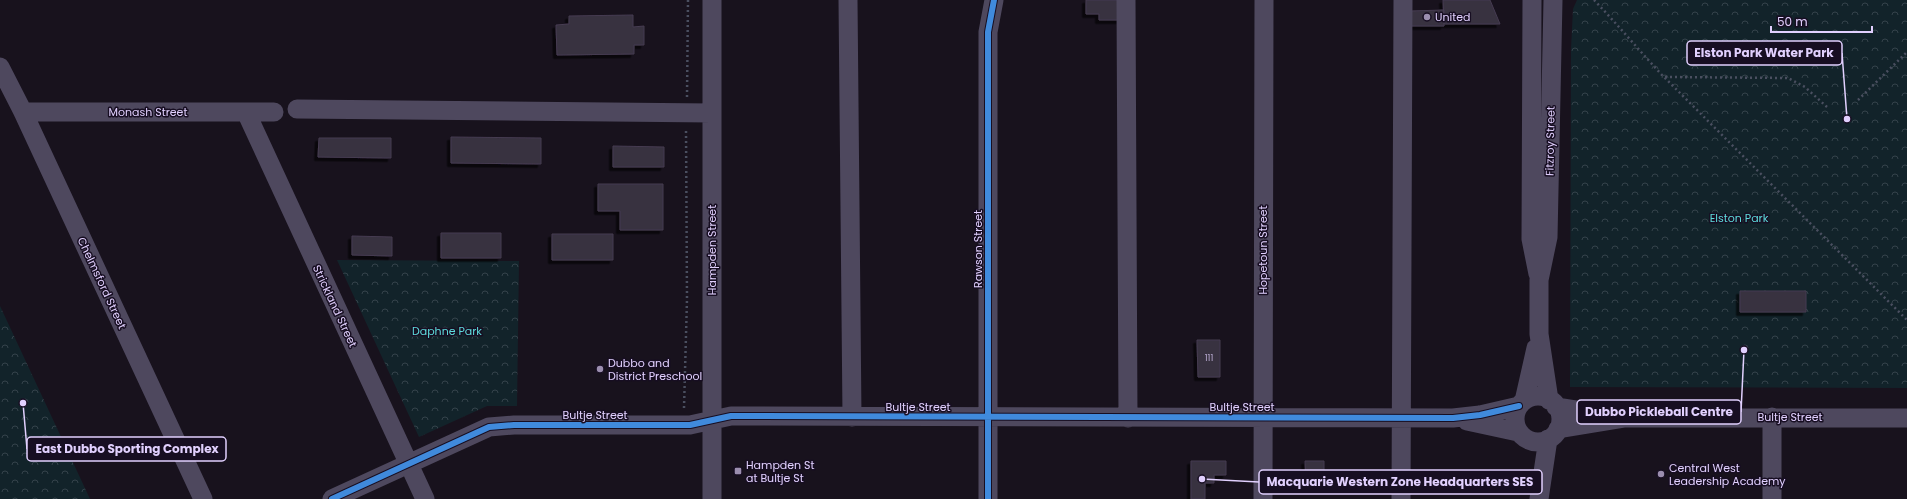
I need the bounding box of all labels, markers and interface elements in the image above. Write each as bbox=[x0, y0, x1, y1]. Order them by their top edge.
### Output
scale bar bbox=[1771, 8, 1872, 34]
place label: United bbox=[1435, 9, 1470, 25]
marker: United bbox=[1422, 12, 1432, 22]
text: 50 m bbox=[1777, 13, 1808, 30]
callout: Elston Park Water Park bbox=[1687, 41, 1842, 65]
text: Elston Park Water Park bbox=[1694, 44, 1834, 61]
street label: Monash Street bbox=[109, 104, 187, 120]
street label: Fitzroy Street bbox=[1541, 106, 1559, 176]
street label: Hampden Street bbox=[704, 205, 720, 295]
street label: Hopetoun Street bbox=[1255, 205, 1271, 295]
street label: Rawson Street bbox=[970, 210, 986, 288]
park label: Elston Park bbox=[1710, 210, 1769, 226]
street label: Chelmsford Street bbox=[74, 235, 130, 331]
street label: Strickland Street bbox=[309, 262, 361, 350]
park label: Daphne Park bbox=[412, 323, 482, 339]
house number: 111 bbox=[1205, 352, 1213, 364]
place label: Dubbo and District Preschool bbox=[608, 355, 702, 384]
marker: Dubbo and District Preschool bbox=[595, 364, 605, 374]
street label: Bultje Street bbox=[885, 399, 951, 415]
street label: Bultje Street bbox=[1209, 399, 1275, 415]
callout: Dubbo Pickleball Centre bbox=[1577, 400, 1741, 424]
text: Dubbo Pickleball Centre bbox=[1585, 403, 1734, 420]
street label: Bultje Street bbox=[562, 407, 628, 423]
street label: Bultje Street bbox=[1757, 409, 1823, 425]
callout: East Dubbo Sporting Complex bbox=[27, 437, 226, 461]
text: East Dubbo Sporting Complex bbox=[35, 440, 220, 457]
place label: Hampden St at Bultje St bbox=[746, 457, 815, 486]
place label: Central West Leadership Academy bbox=[1669, 460, 1786, 489]
marker: Hampden St at Bultje St bbox=[733, 466, 743, 476]
marker: Central West Leadership Academy bbox=[1656, 469, 1666, 479]
callout: Macquarie Western Zone Headquarters SES bbox=[1259, 470, 1542, 494]
text: Macquarie Western Zone Headquarters SES bbox=[1267, 473, 1533, 490]

